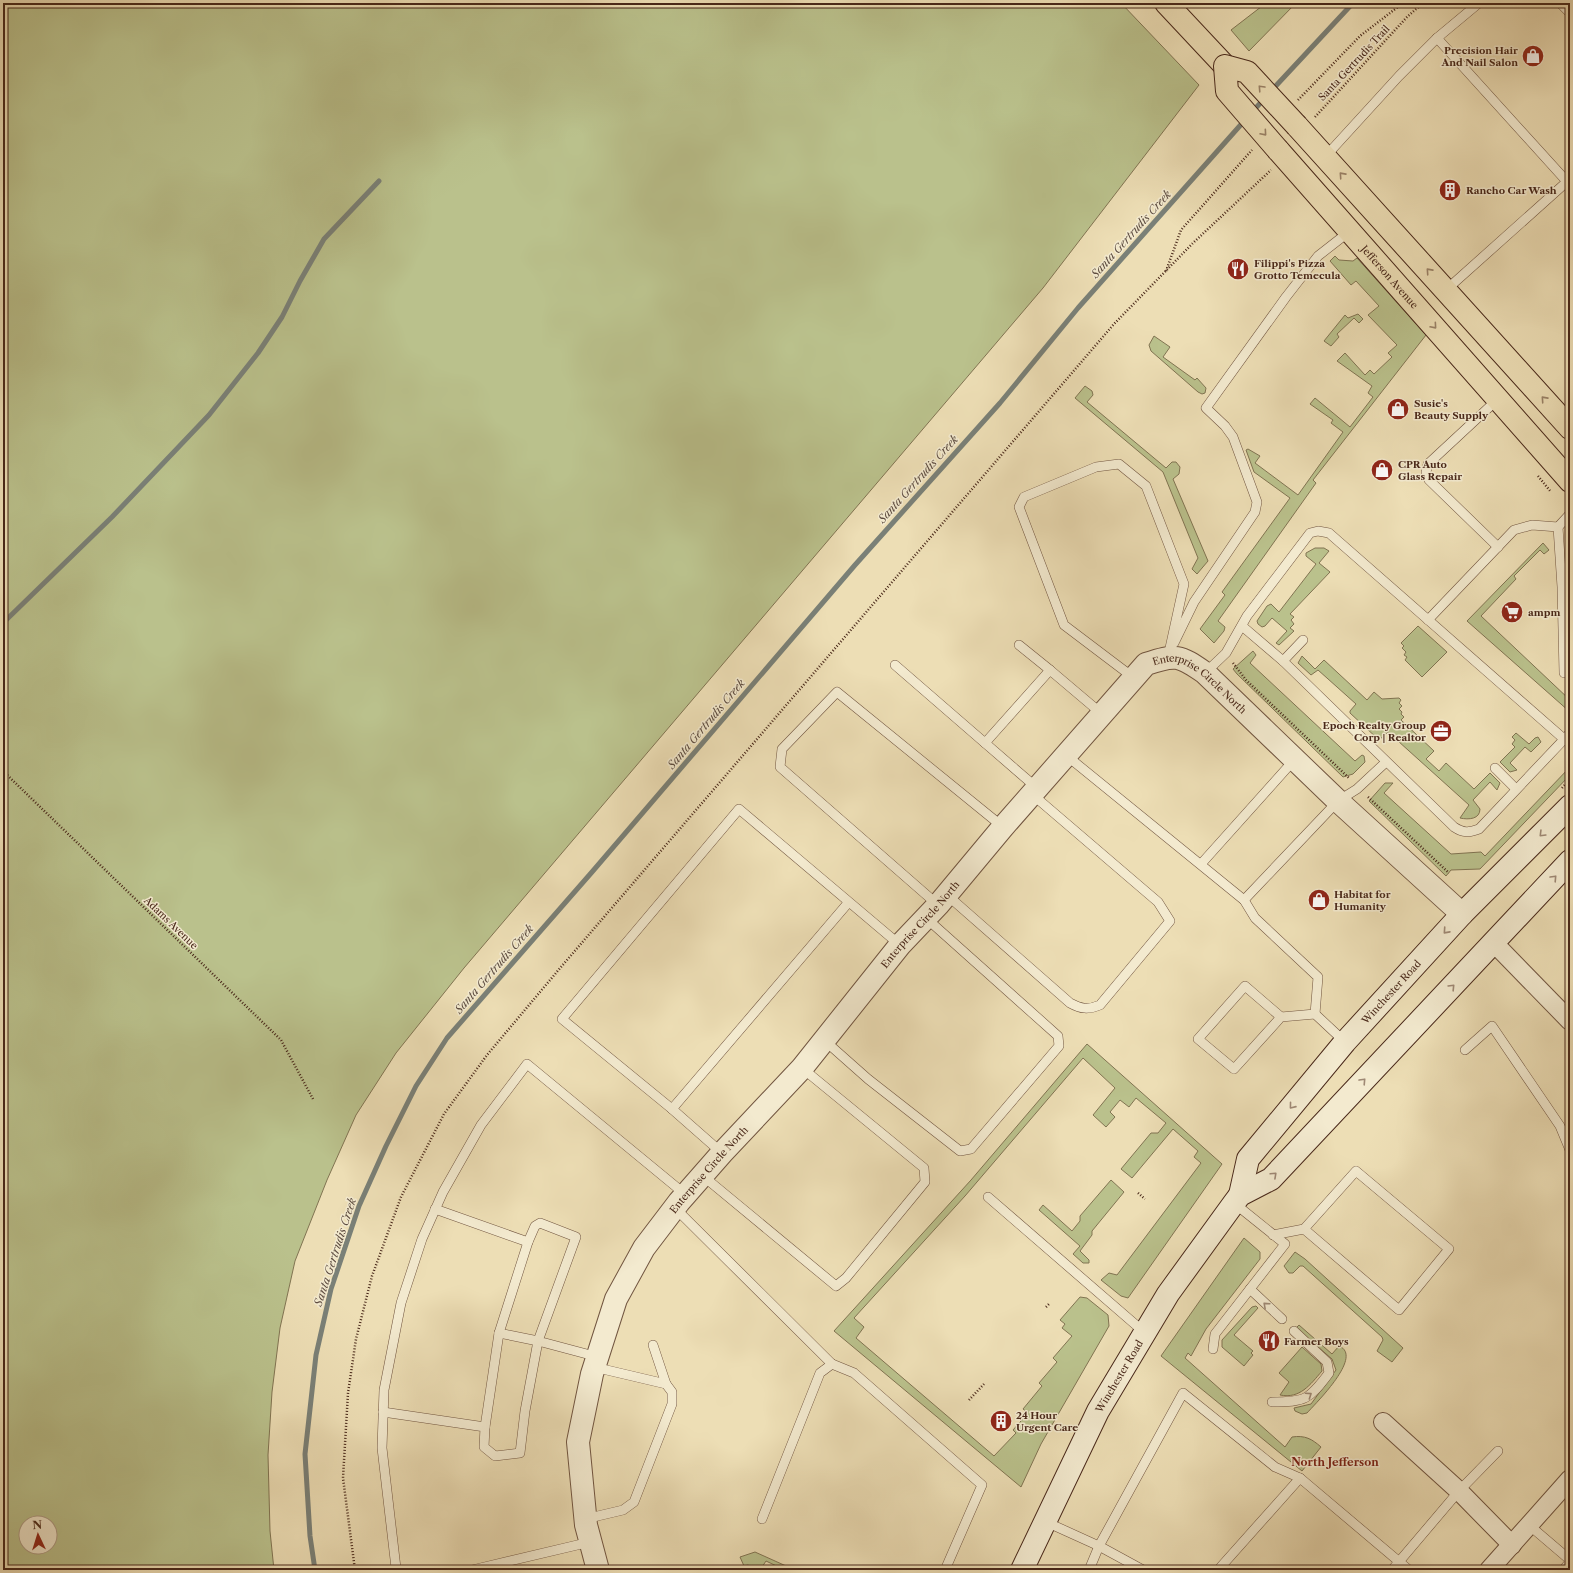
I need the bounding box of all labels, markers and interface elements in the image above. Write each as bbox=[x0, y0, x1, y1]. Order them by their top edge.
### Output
street label: Santa Gertrudis Trail bbox=[1316, 22, 1392, 104]
shop icon: Precision Hair And Nail Salon bbox=[1520, 43, 1546, 69]
place label: Precision Hair And Nail Salon bbox=[1441, 44, 1518, 69]
one-way arrow bbox=[1259, 85, 1266, 92]
one-way arrow bbox=[1259, 128, 1266, 136]
one-way arrow bbox=[1339, 172, 1346, 180]
building icon: Rancho Car Wash bbox=[1437, 177, 1463, 203]
place label: Rancho Car Wash bbox=[1466, 184, 1557, 197]
water label: Santa Gertrudis Creek bbox=[1087, 187, 1174, 281]
street label: Jefferson Avenue bbox=[1357, 241, 1421, 311]
restaurant icon: Filippi's Pizza Grotto Temecula bbox=[1225, 256, 1251, 282]
place label: Filippi's Pizza Grotto Temecula bbox=[1254, 257, 1341, 282]
one-way arrow bbox=[1426, 268, 1433, 276]
one-way arrow bbox=[1429, 321, 1436, 328]
shop icon: Susie's Beauty Supply bbox=[1385, 396, 1411, 422]
one-way arrow bbox=[1541, 396, 1549, 404]
place label: Susie's Beauty Supply bbox=[1414, 397, 1489, 422]
water label: Santa Gertrudis Creek bbox=[874, 432, 961, 526]
shop icon: CPR Auto Glass Repair bbox=[1369, 457, 1395, 483]
place label: CPR Auto Glass Repair bbox=[1398, 458, 1462, 483]
supermarket icon: ampm bbox=[1499, 599, 1525, 625]
place label: ampm bbox=[1528, 606, 1560, 619]
street label: Enterprise Circle North bbox=[1151, 651, 1250, 717]
water label: Santa Gertrudis Creek bbox=[664, 676, 748, 773]
office icon: Epoch Realty Group Corp | Realtor bbox=[1428, 718, 1454, 744]
place label: Epoch Realty Group Corp | Realtor bbox=[1323, 719, 1426, 744]
one-way arrow bbox=[1539, 829, 1547, 837]
one-way arrow bbox=[1549, 875, 1556, 883]
street label: Enterprise Circle North bbox=[878, 878, 962, 970]
shop icon: Habitat for Humanity bbox=[1306, 887, 1332, 913]
place label: Habitat for Humanity bbox=[1334, 888, 1391, 913]
street label: Adams Avenue bbox=[141, 893, 201, 952]
water label: Santa Gertrudis Creek bbox=[451, 922, 537, 1017]
one-way arrow bbox=[1444, 927, 1451, 934]
street label: Winchester Road bbox=[1358, 957, 1424, 1027]
one-way arrow bbox=[1448, 984, 1455, 992]
one-way arrow bbox=[1358, 1078, 1365, 1086]
one-way arrow bbox=[1290, 1101, 1297, 1108]
street label: Enterprise Circle North bbox=[666, 1123, 751, 1216]
one-way arrow bbox=[1269, 1173, 1276, 1180]
water label: Santa Gertrudis Creek bbox=[311, 1196, 359, 1309]
one-way arrow bbox=[1263, 1302, 1270, 1309]
restaurant icon: Farmer Boys bbox=[1256, 1328, 1282, 1354]
place label: Farmer Boys bbox=[1284, 1335, 1349, 1348]
street label: Winchester Road bbox=[1092, 1337, 1146, 1416]
one-way arrow bbox=[1305, 1392, 1312, 1400]
building icon: 24 Hour Urgent Care bbox=[988, 1408, 1014, 1434]
place label: 24 Hour Urgent Care bbox=[1016, 1409, 1078, 1434]
district label: North Jefferson bbox=[1291, 1455, 1379, 1469]
north arrow bbox=[18, 1515, 58, 1555]
text: N bbox=[32, 1518, 43, 1532]

